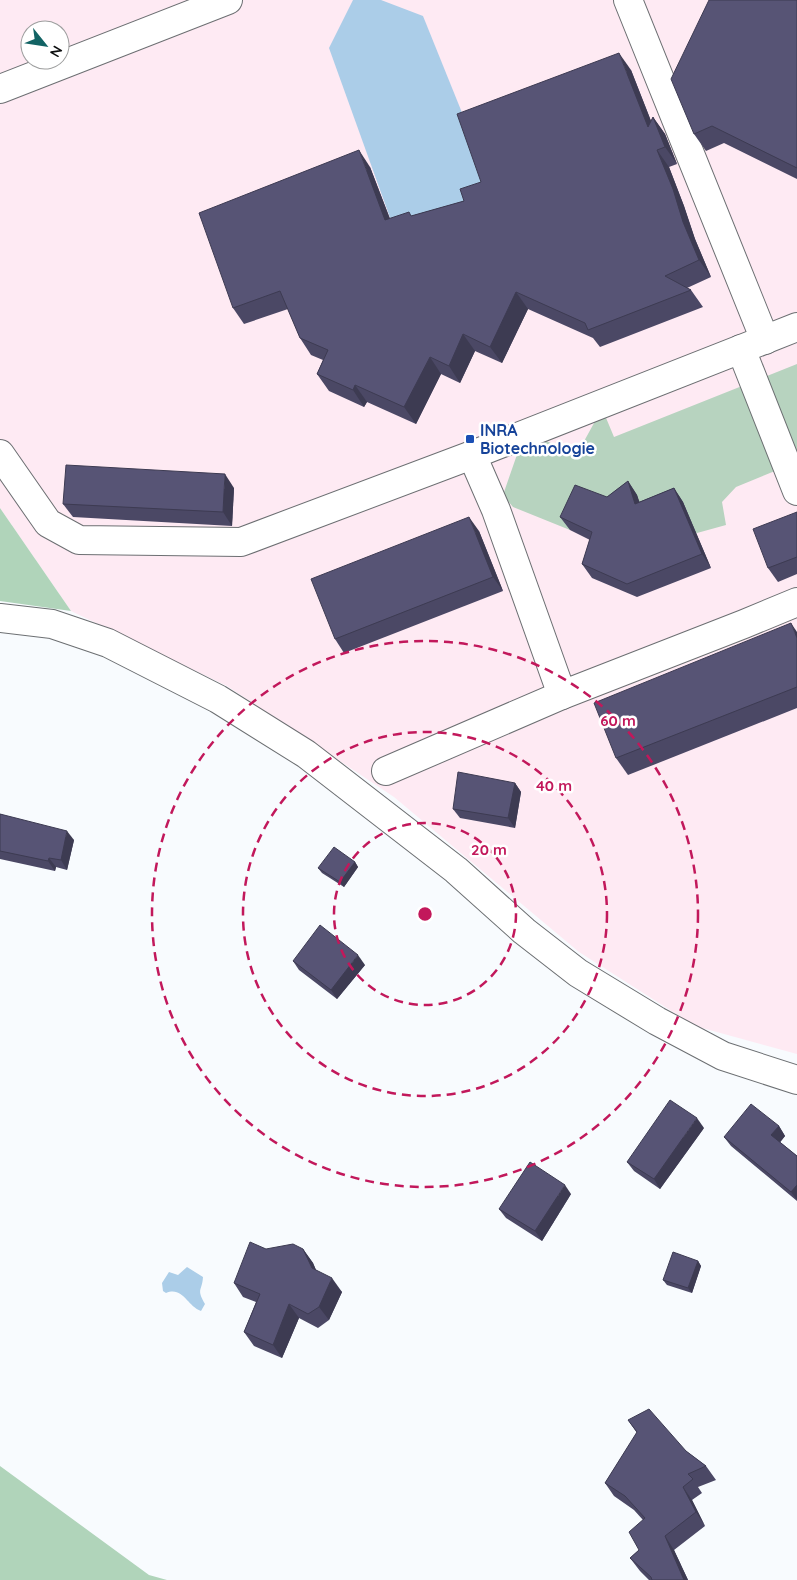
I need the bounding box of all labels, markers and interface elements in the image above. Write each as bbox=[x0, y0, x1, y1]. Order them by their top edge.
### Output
north arrow bbox=[20, 20, 70, 70]
text: N bbox=[46, 43, 67, 60]
place label: INRA Biotechnologie bbox=[480, 420, 595, 458]
marker: INRA Biotechnologie bbox=[464, 433, 476, 445]
text: 60 m bbox=[600, 711, 636, 730]
text: 40 m bbox=[536, 776, 572, 795]
text: 20 m bbox=[471, 840, 507, 859]
centre of rings bbox=[416, 905, 434, 923]

